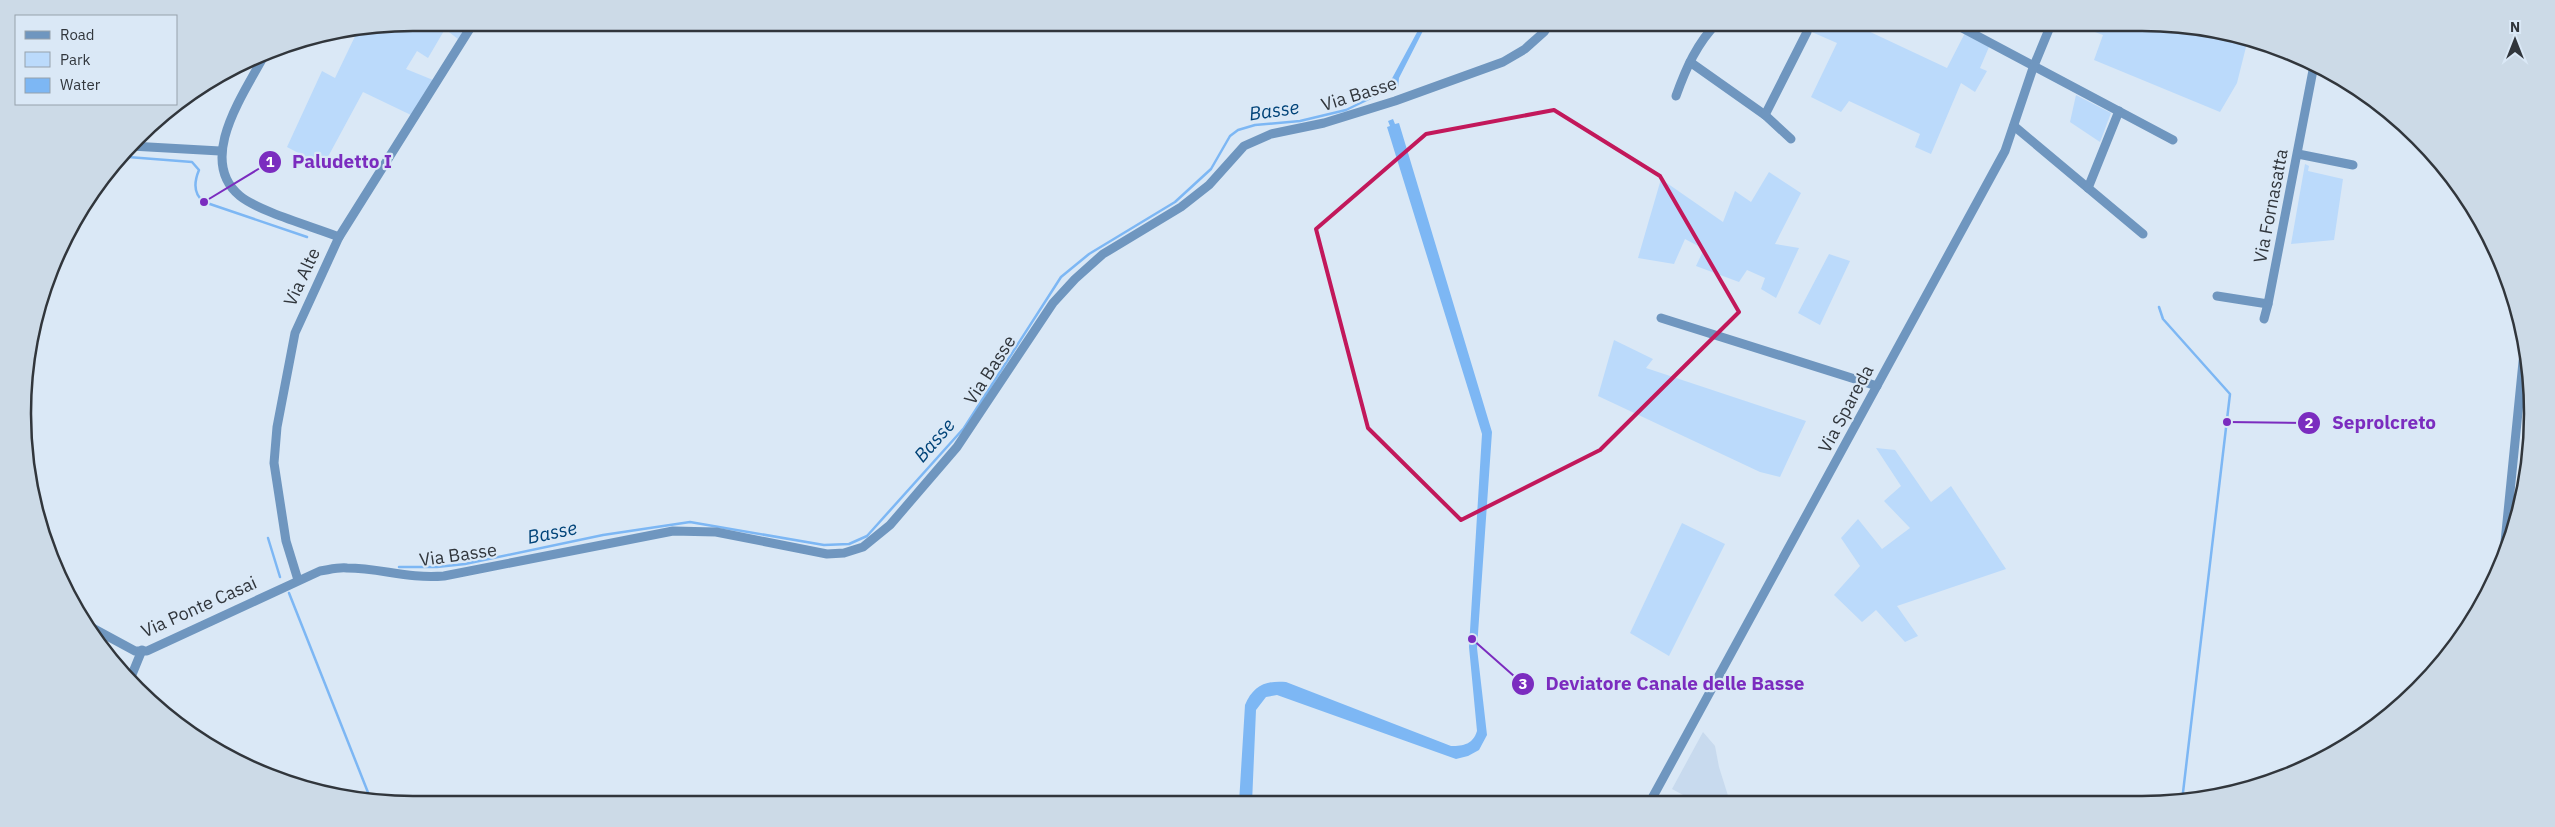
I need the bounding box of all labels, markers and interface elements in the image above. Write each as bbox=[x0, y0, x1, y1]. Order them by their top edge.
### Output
legend bbox=[15, 15, 178, 105]
north arrow bbox=[2490, 15, 2540, 65]
text: N bbox=[2510, 18, 2520, 36]
text: Road bbox=[60, 25, 95, 44]
text: Park bbox=[60, 50, 90, 69]
street label: Via Basse bbox=[1318, 71, 1400, 116]
text: Water bbox=[60, 75, 101, 94]
water label: Basse bbox=[1247, 95, 1301, 125]
callout: Paludetto I bbox=[257, 145, 402, 179]
street label: Via Fornasatta bbox=[2248, 146, 2293, 265]
text: Paludetto I bbox=[292, 149, 392, 173]
text: 1 bbox=[265, 152, 275, 171]
street label: Via Alte bbox=[278, 244, 325, 310]
street label: Via Basse bbox=[959, 331, 1021, 409]
street label: Via Spareda bbox=[1813, 361, 1878, 457]
callout: Seprolcreto bbox=[2296, 406, 2446, 440]
text: Seprolcreto bbox=[2332, 410, 2436, 434]
water label: Basse bbox=[908, 413, 960, 467]
text: 2 bbox=[2304, 413, 2314, 432]
water label: Basse bbox=[525, 515, 579, 549]
street label: Via Basse bbox=[418, 538, 498, 571]
street label: Via Ponte Casai bbox=[137, 571, 260, 642]
callout: Deviatore Canale delle Basse bbox=[1511, 667, 1814, 701]
text: Deviatore Canale delle Basse bbox=[1546, 671, 1804, 695]
text: 3 bbox=[1518, 674, 1528, 693]

